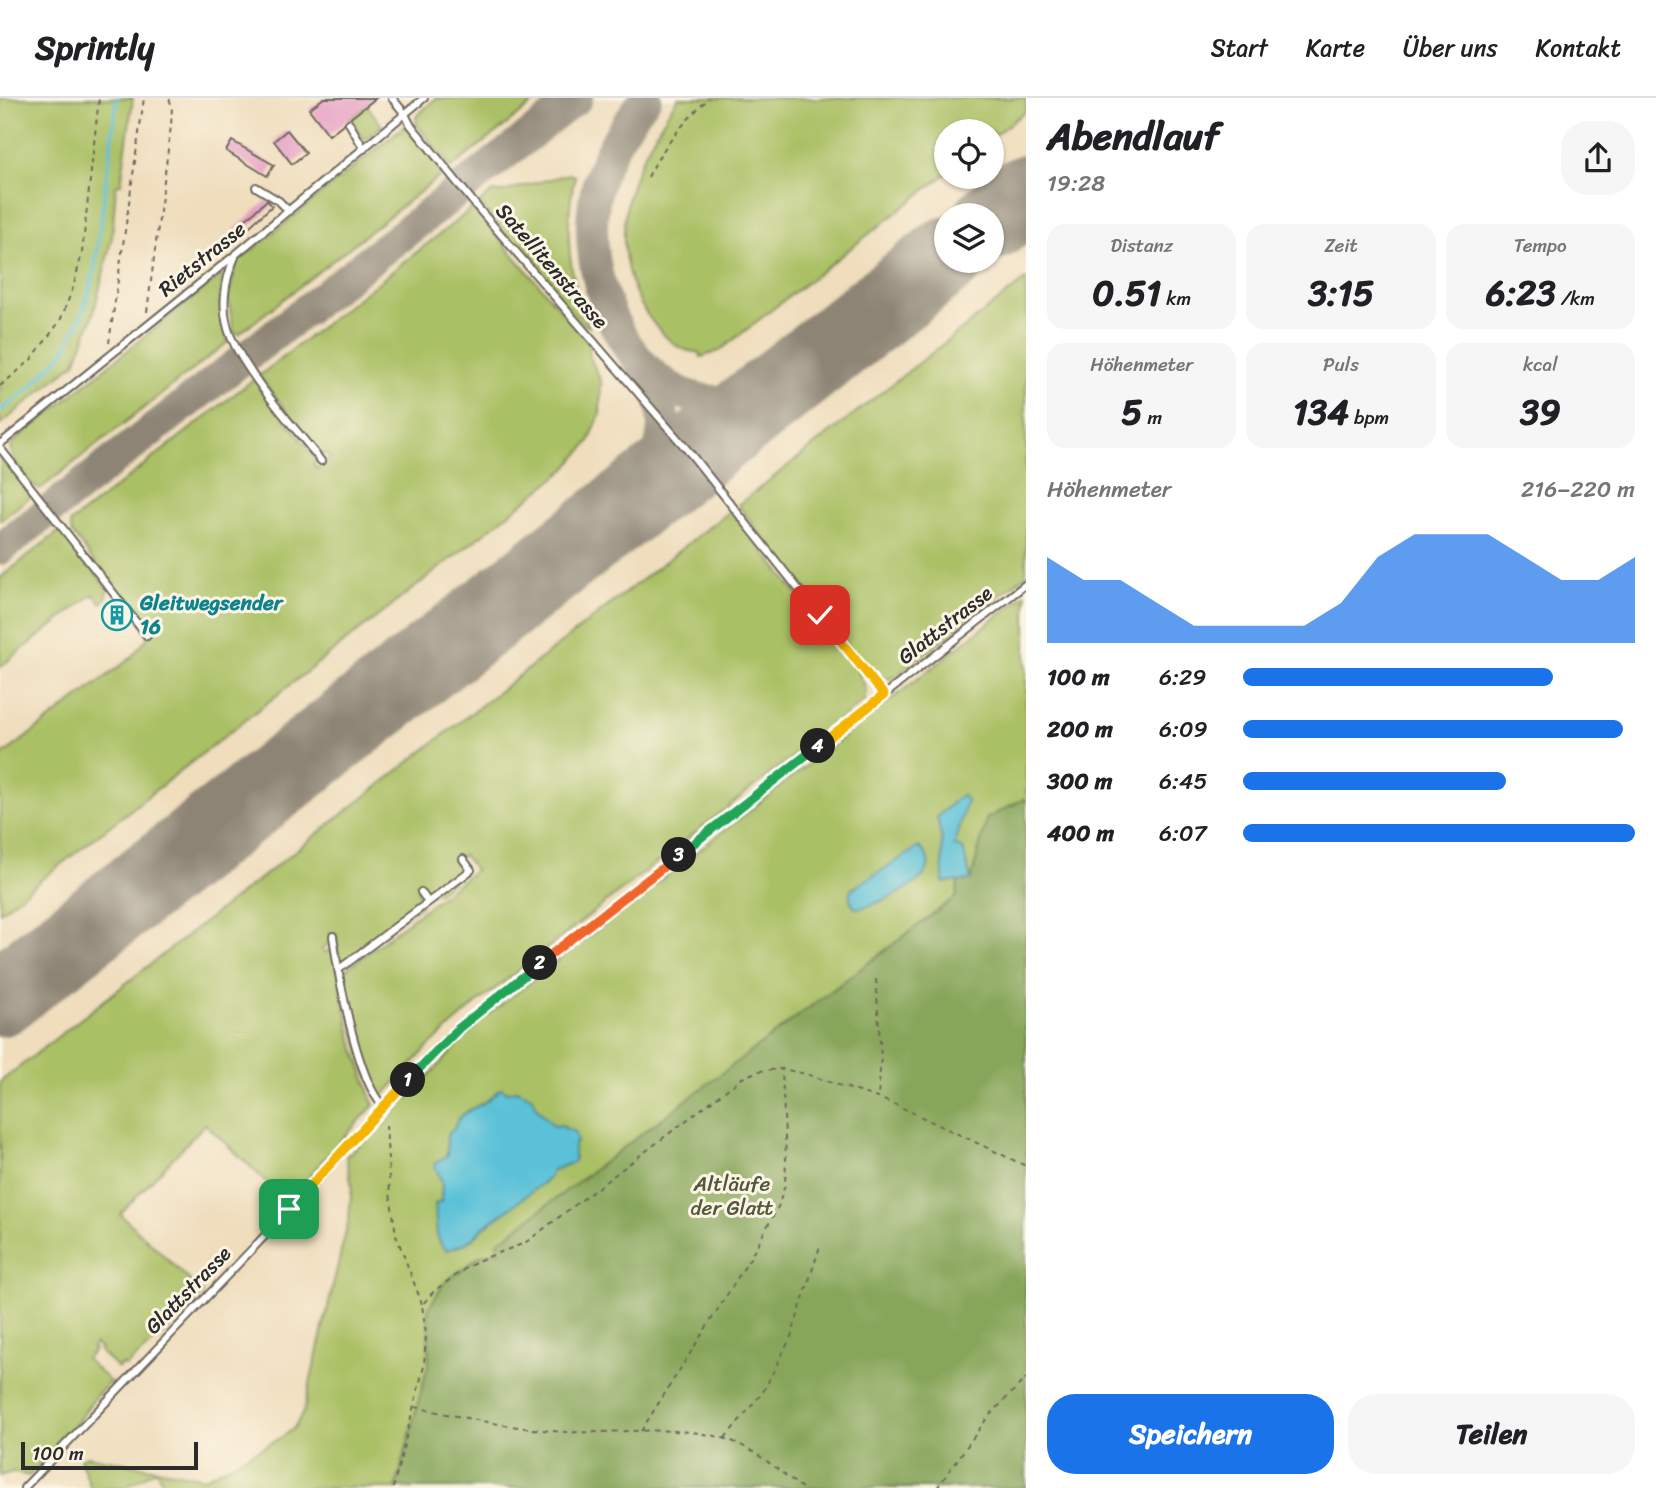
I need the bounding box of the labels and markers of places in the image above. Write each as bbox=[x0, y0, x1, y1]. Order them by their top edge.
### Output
place label: Gleitwegsender 16 bbox=[139, 584, 285, 646]
pin bbox=[790, 585, 850, 645]
building icon: Gleitwegsender 16 bbox=[100, 598, 134, 632]
pin: 4 bbox=[800, 728, 836, 764]
pin: 3 bbox=[662, 838, 696, 872]
pin: 2 bbox=[522, 946, 558, 980]
pin: 1 bbox=[390, 1062, 426, 1098]
pin bbox=[259, 1179, 319, 1239]

